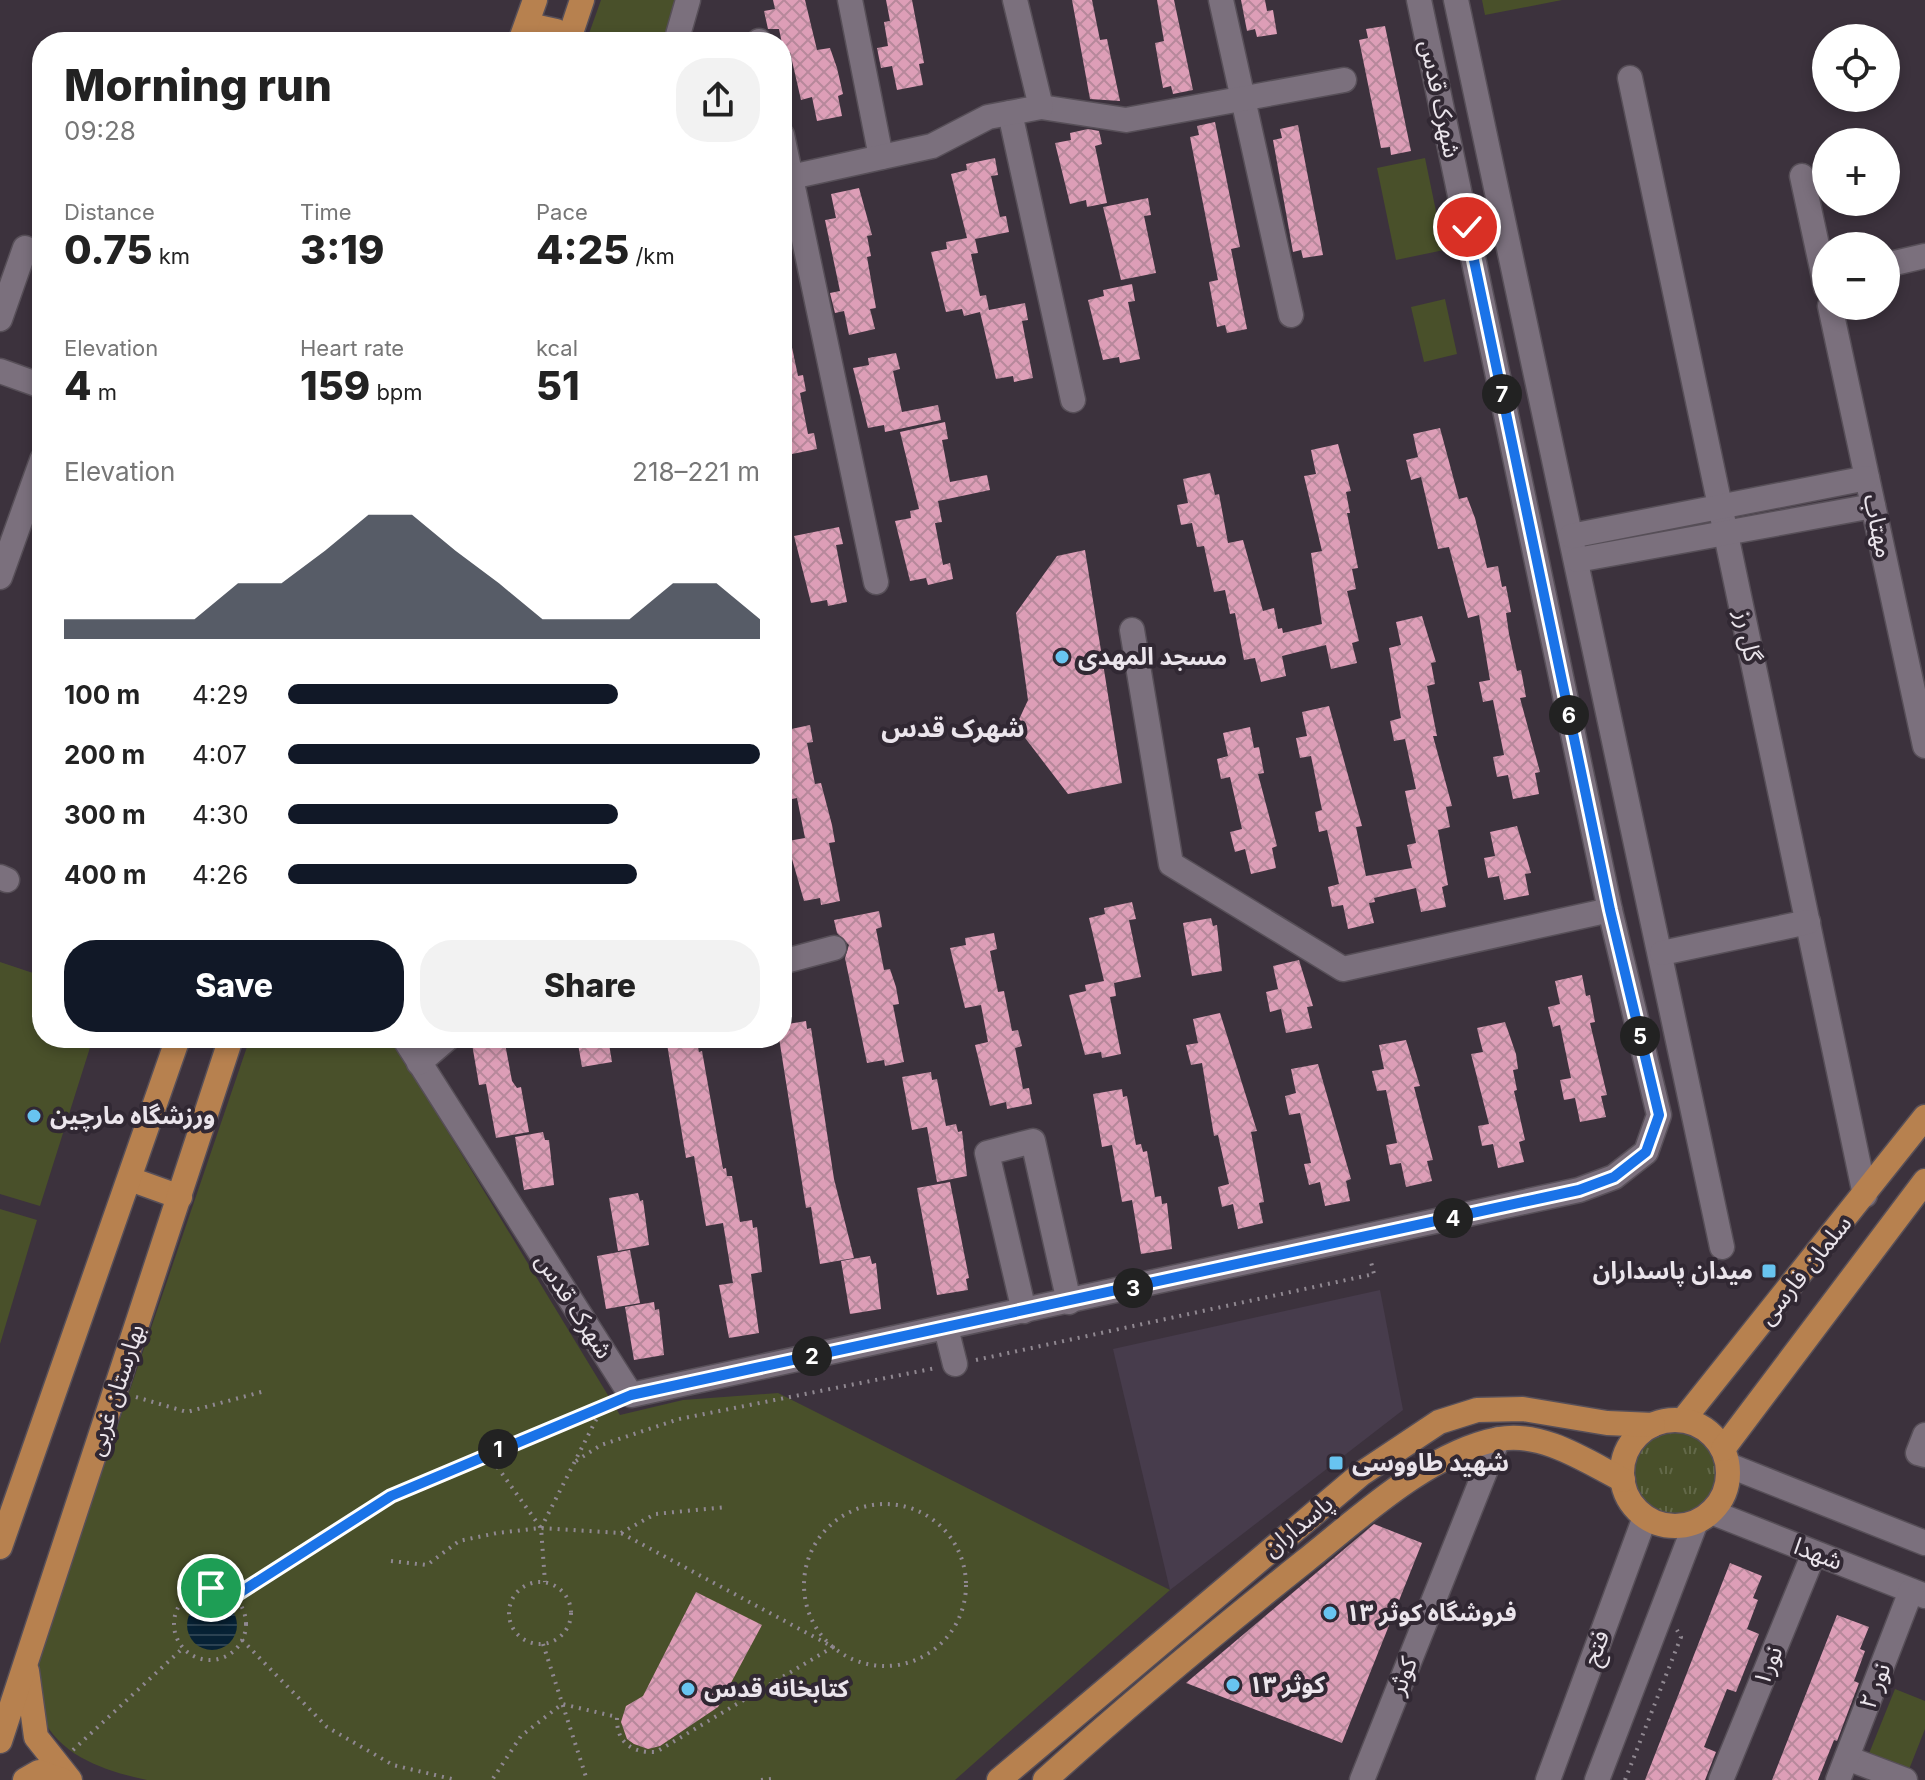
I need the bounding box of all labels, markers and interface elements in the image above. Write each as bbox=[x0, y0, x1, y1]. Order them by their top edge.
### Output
map controls bbox=[1812, 24, 1900, 320]
button: locate bbox=[1812, 24, 1900, 112]
street label: شهرک قدس bbox=[1414, 37, 1467, 161]
text: Morning run bbox=[64, 58, 332, 112]
button: share bbox=[676, 58, 760, 142]
text: 09:28 bbox=[64, 115, 136, 146]
button: + bbox=[1812, 128, 1900, 216]
pin bbox=[1433, 193, 1501, 261]
text: Distance bbox=[64, 199, 155, 225]
text: Time bbox=[300, 199, 352, 225]
text: Pace bbox=[536, 199, 588, 225]
icon: check bbox=[1445, 205, 1489, 249]
text: 0.75 bbox=[64, 225, 153, 274]
text: 3:19 bbox=[300, 225, 385, 274]
text: 4:25 bbox=[536, 225, 629, 274]
button: − bbox=[1812, 232, 1900, 320]
text: km bbox=[153, 243, 190, 269]
text: /km bbox=[629, 243, 675, 269]
text: Elevation bbox=[64, 335, 158, 361]
text: Heart rate bbox=[300, 335, 404, 361]
text: kcal bbox=[536, 335, 578, 361]
text: 4 bbox=[64, 361, 92, 410]
text: 159 bbox=[300, 361, 370, 410]
text: 51 bbox=[536, 361, 580, 410]
pin: 7 bbox=[1482, 374, 1522, 414]
text: m bbox=[92, 379, 117, 405]
text: bpm bbox=[370, 379, 423, 405]
text: 7 bbox=[1496, 381, 1508, 407]
text: Elevation bbox=[64, 456, 175, 487]
text: 218–221 m bbox=[632, 456, 760, 487]
street label: مهتاب bbox=[1858, 491, 1899, 560]
street label: گل رز bbox=[1729, 607, 1768, 665]
place label: مسجد المهدی bbox=[1078, 642, 1227, 671]
marker: مسجد المهدی bbox=[1053, 648, 1071, 666]
text: 100 m bbox=[64, 679, 140, 710]
text: 4:29 bbox=[192, 679, 248, 710]
pin: 6 bbox=[1549, 695, 1589, 735]
text: 6 bbox=[1562, 702, 1576, 728]
district label: شهرک قدس bbox=[881, 712, 1025, 743]
text: 200 m bbox=[64, 739, 145, 770]
text: 4:07 bbox=[192, 739, 247, 770]
text: 300 m bbox=[64, 799, 146, 830]
text: 4:30 bbox=[192, 799, 249, 830]
text: 400 m bbox=[64, 859, 147, 890]
text: 4:26 bbox=[192, 859, 248, 890]
button: Save bbox=[64, 940, 404, 1032]
button: Share bbox=[420, 940, 760, 1032]
pin: 5 bbox=[1620, 1016, 1660, 1056]
text: 5 bbox=[1633, 1023, 1647, 1049]
place label: ورزشگاه مارچین bbox=[50, 1101, 215, 1132]
marker: ورزشگاه مارچین bbox=[25, 1107, 43, 1125]
pin: 4 bbox=[1433, 1198, 1473, 1238]
text: 4 bbox=[1446, 1205, 1460, 1231]
street label: سلمان فارسی bbox=[1752, 1209, 1858, 1330]
street label: شهرک قدس bbox=[530, 1248, 619, 1364]
place label: میدان پاسداران bbox=[1593, 1256, 1753, 1287]
marker: میدان پاسداران bbox=[1760, 1262, 1778, 1280]
pin: 3 bbox=[1113, 1268, 1153, 1308]
text: 3 bbox=[1126, 1275, 1140, 1301]
street label: بهارستان غربی bbox=[81, 1320, 150, 1459]
pin: 2 bbox=[792, 1336, 832, 1376]
text: 2 bbox=[805, 1343, 819, 1369]
pin: 1 bbox=[478, 1429, 518, 1469]
text: 1 bbox=[493, 1436, 503, 1462]
place label: شهید طاووسی bbox=[1352, 1448, 1509, 1477]
marker: شهید طاووسی bbox=[1327, 1454, 1345, 1472]
street label: پاسداران bbox=[1257, 1489, 1339, 1564]
street label: شهدا bbox=[1790, 1531, 1846, 1576]
pin bbox=[177, 1554, 245, 1622]
icon: arrive bbox=[189, 1566, 233, 1610]
place label: فروشگاه کوثر ۱۳ bbox=[1346, 1598, 1517, 1627]
marker: فروشگاه کوثر ۱۳ bbox=[1321, 1604, 1339, 1622]
street label: فتح bbox=[1576, 1626, 1618, 1670]
street label: نور۱ bbox=[1747, 1642, 1789, 1690]
street label: کوثر bbox=[1382, 1652, 1423, 1700]
street label: نور ۲ bbox=[1853, 1659, 1897, 1713]
place label: کوثر ۱۳ bbox=[1249, 1670, 1326, 1699]
place label: کتابخانه قدس bbox=[704, 1674, 850, 1703]
marker: کوثر ۱۳ bbox=[1224, 1676, 1242, 1694]
marker: کتابخانه قدس bbox=[679, 1680, 697, 1698]

